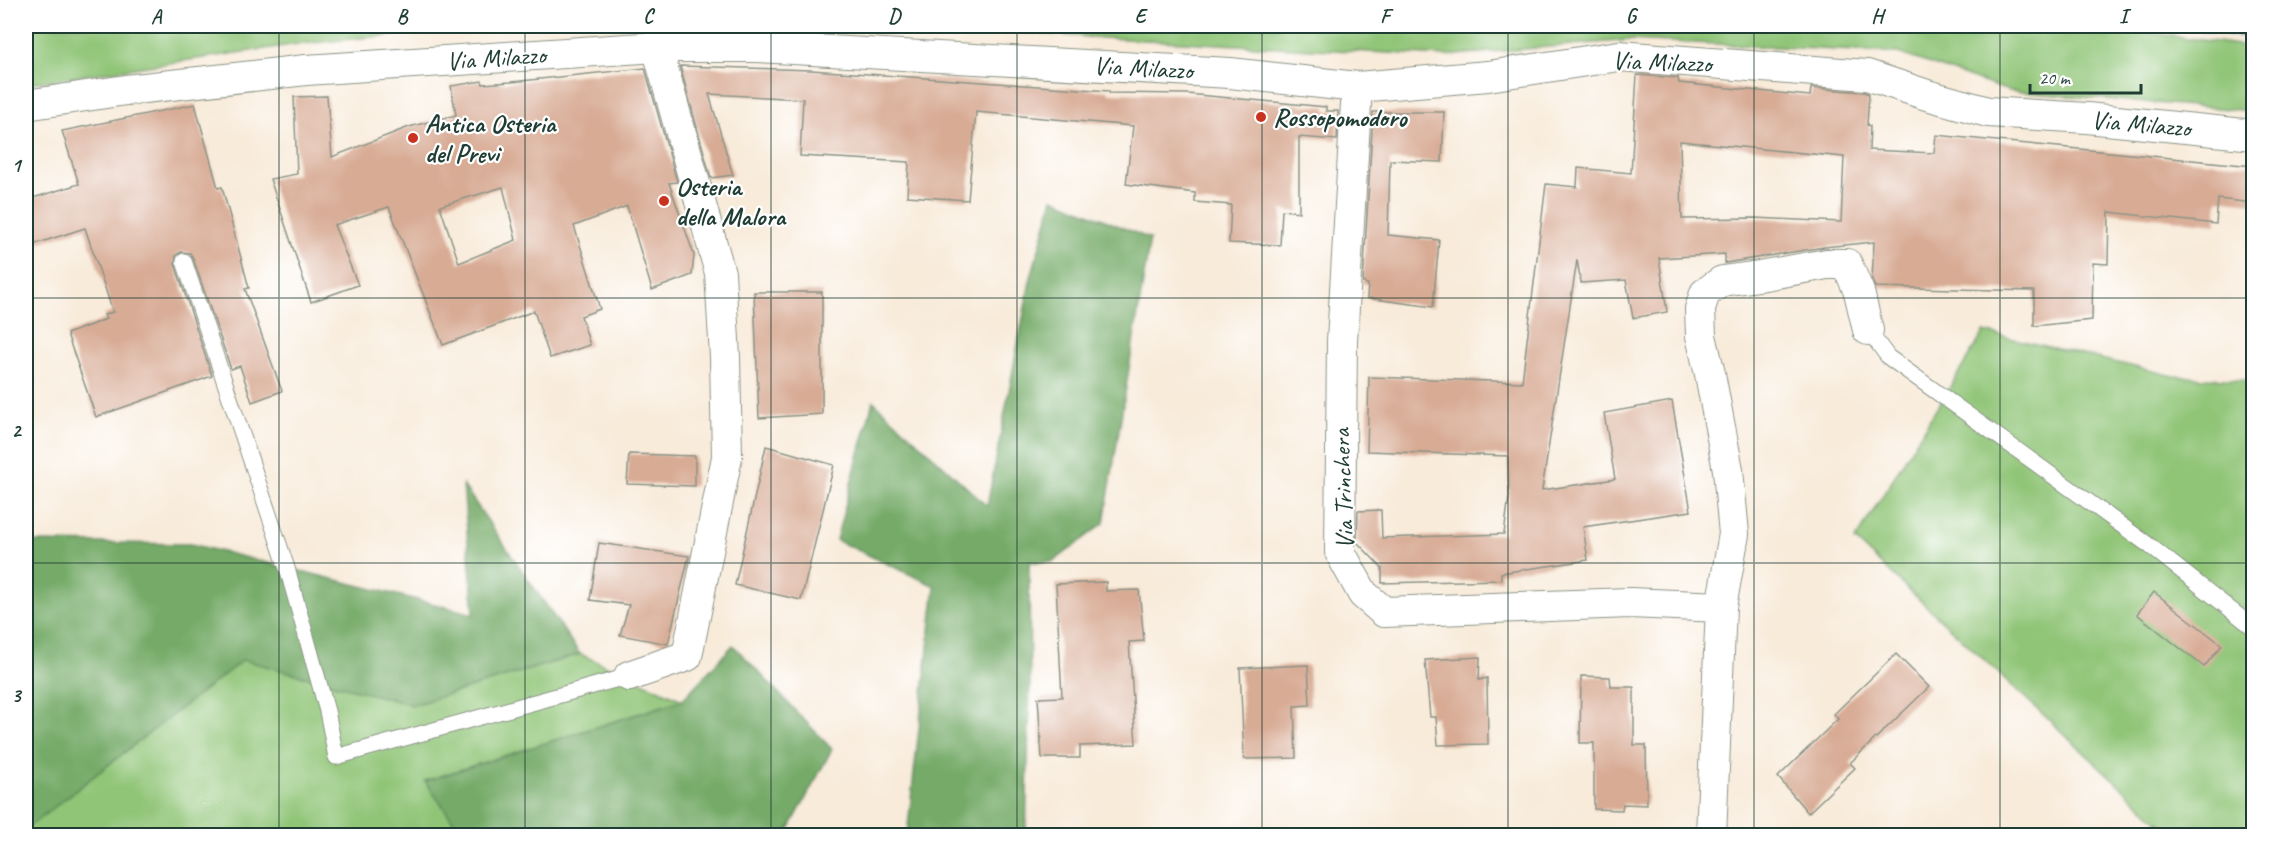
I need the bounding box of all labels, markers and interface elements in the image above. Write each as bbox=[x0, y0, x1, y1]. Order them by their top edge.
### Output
text: A bbox=[151, 4, 163, 29]
text: B bbox=[397, 4, 409, 29]
text: C bbox=[643, 4, 655, 29]
text: D bbox=[888, 4, 902, 29]
text: E bbox=[1135, 4, 1149, 29]
text: F bbox=[1380, 4, 1394, 29]
text: G bbox=[1626, 4, 1639, 29]
text: H bbox=[1871, 4, 1886, 29]
text: I bbox=[2119, 4, 2132, 29]
street label: Via Milazzo bbox=[445, 38, 549, 78]
street label: Via Milazzo bbox=[1612, 44, 1715, 80]
street label: Via Milazzo bbox=[1093, 49, 1196, 87]
scale bar bbox=[2030, 57, 2141, 95]
text: 20 m bbox=[2039, 67, 2072, 89]
place label: Rossopomodoro bbox=[1273, 101, 1408, 134]
street label: Via Milazzo bbox=[2090, 103, 2195, 145]
place label: Antica Osteria del Previ bbox=[425, 107, 558, 170]
marker: Rossopomodoro bbox=[1254, 110, 1268, 124]
marker: Antica Osteria del Previ bbox=[406, 131, 420, 145]
text: 1 bbox=[12, 153, 23, 178]
place label: Osteria della Malora bbox=[676, 170, 788, 233]
marker: Osteria della Malora bbox=[657, 194, 671, 208]
text: 2 bbox=[12, 418, 23, 443]
street label: Via Trinchera bbox=[1324, 426, 1362, 550]
text: 3 bbox=[12, 683, 23, 708]

